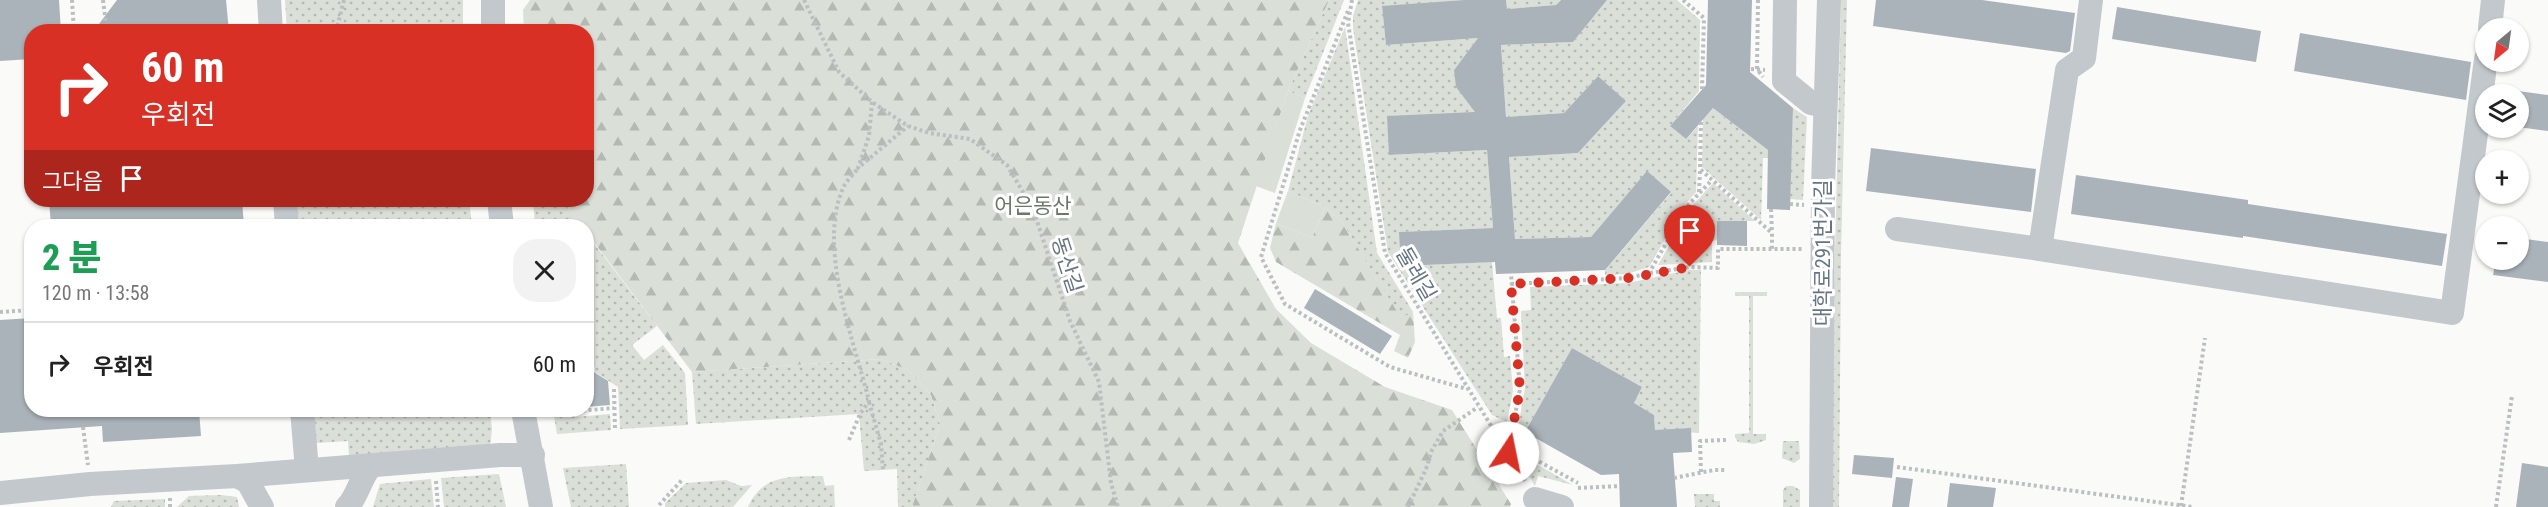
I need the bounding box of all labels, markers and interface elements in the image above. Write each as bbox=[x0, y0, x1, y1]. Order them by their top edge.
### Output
north arrow bbox=[2475, 18, 2529, 72]
map controls bbox=[2475, 18, 2529, 270]
text: 60 m bbox=[141, 43, 224, 92]
icon: right bbox=[42, 48, 120, 126]
button: layers bbox=[2475, 84, 2529, 138]
text: 우회전 bbox=[141, 99, 216, 131]
button: + bbox=[2475, 150, 2529, 204]
icon: arrive bbox=[115, 162, 148, 195]
text: 그다음 bbox=[42, 169, 103, 194]
street label: 대학로291번가길 bbox=[1811, 179, 1835, 327]
park label: 어은동산 bbox=[994, 194, 1072, 218]
pin bbox=[1664, 205, 1715, 267]
icon: arrive bbox=[1673, 214, 1706, 247]
button: − bbox=[2475, 216, 2529, 270]
street label: 동산길 bbox=[1047, 234, 1087, 296]
text: 2 분 bbox=[42, 237, 102, 279]
button: close bbox=[513, 239, 576, 302]
street label: 둘레길 bbox=[1391, 243, 1441, 305]
text: 120 m · 13:58 bbox=[42, 281, 149, 305]
icon: right bbox=[42, 348, 75, 381]
text: 60 m bbox=[533, 352, 576, 377]
text: 우회전 bbox=[93, 354, 154, 379]
position arrow bbox=[1476, 421, 1540, 485]

